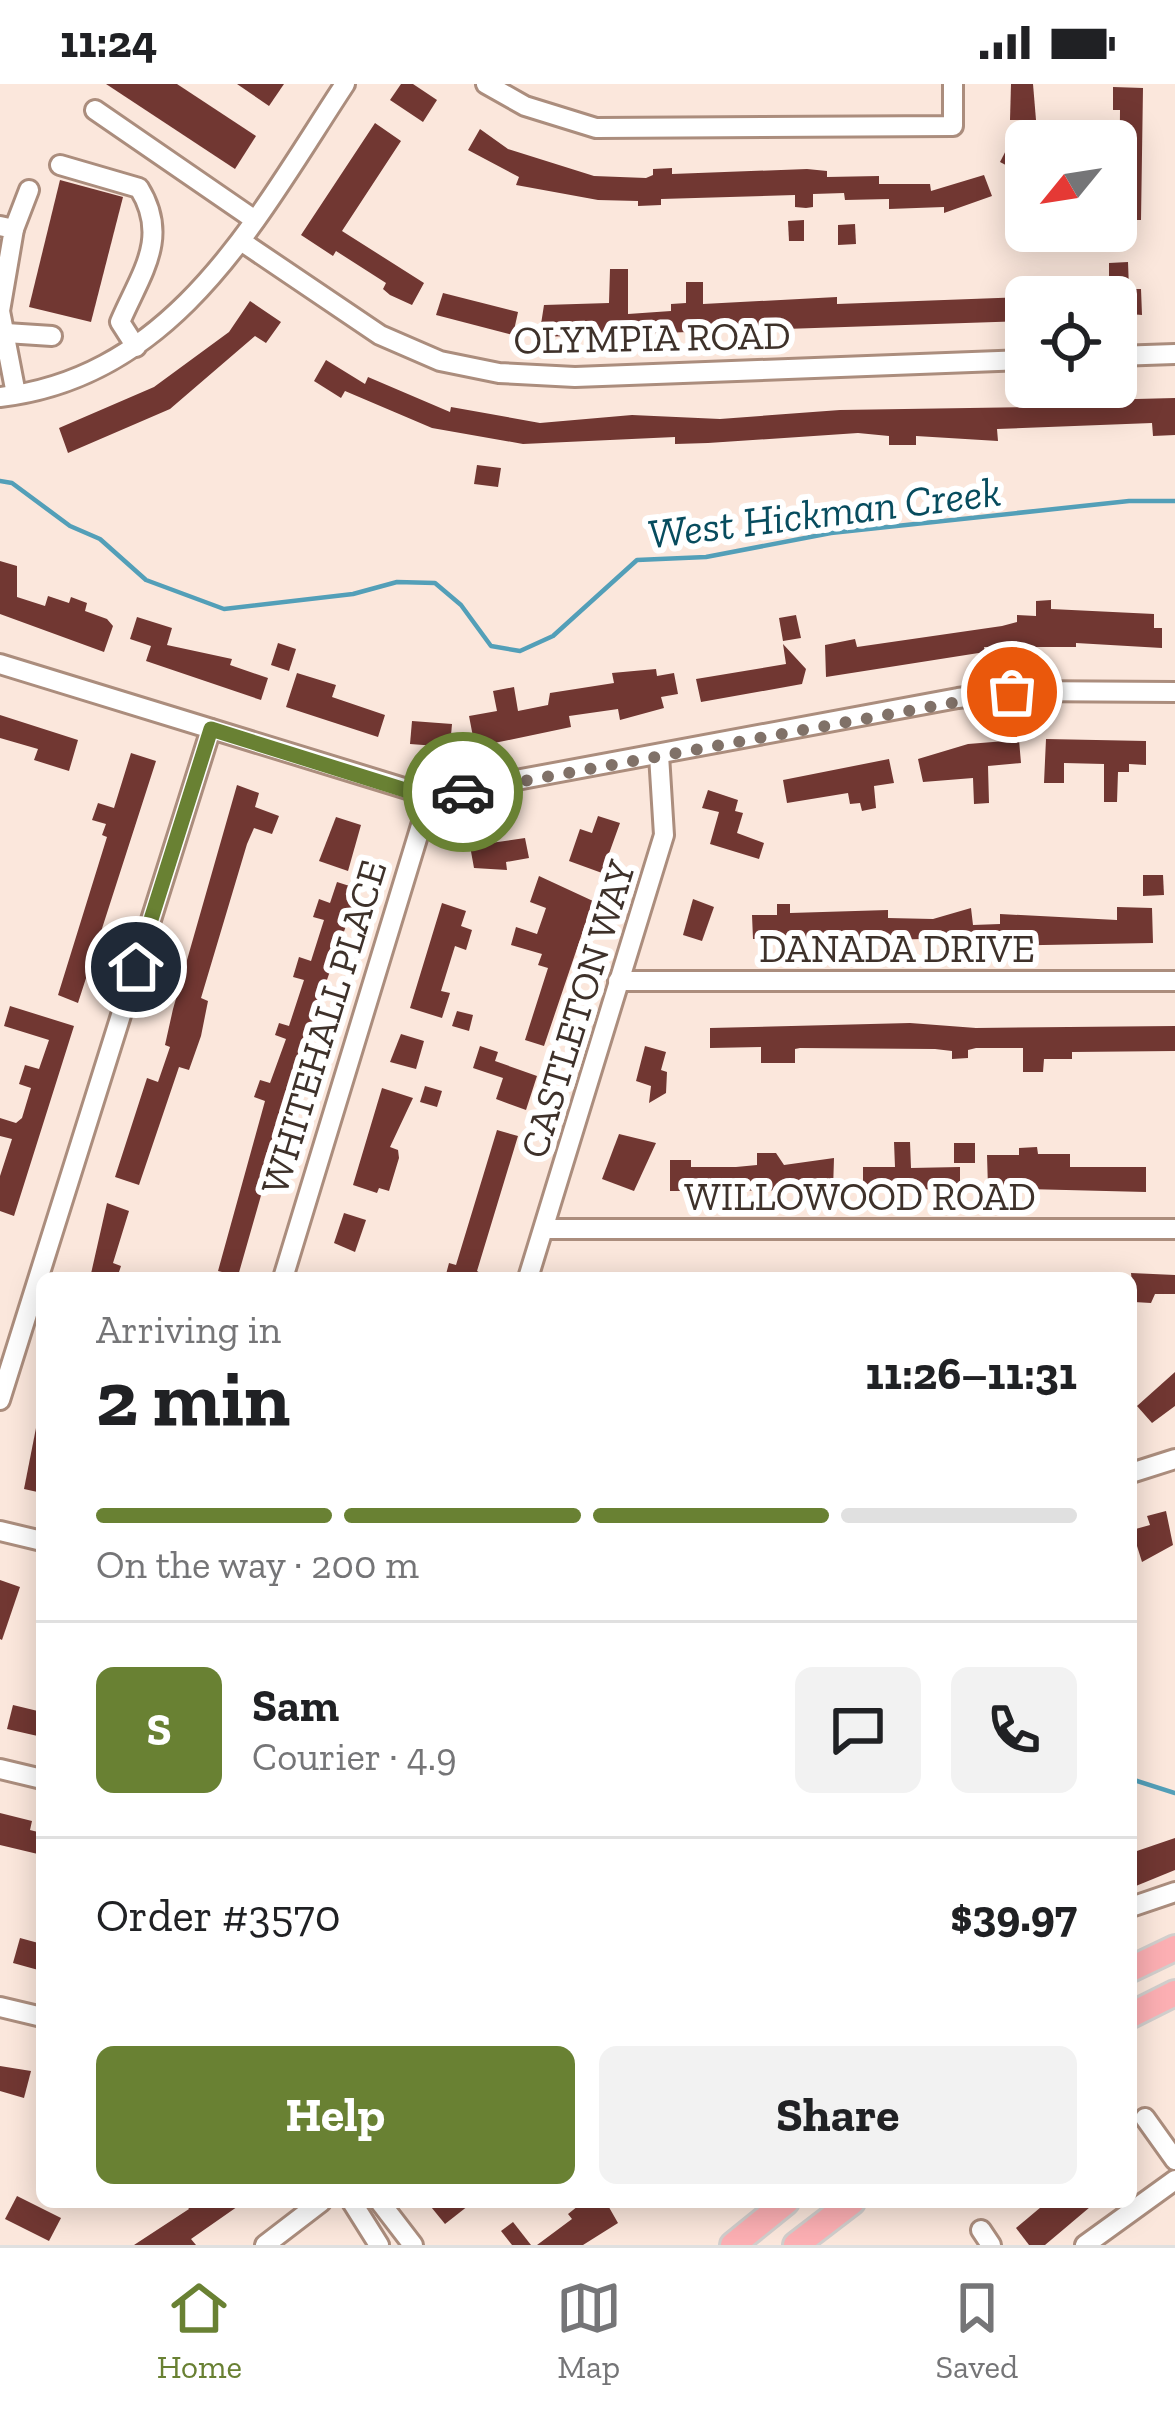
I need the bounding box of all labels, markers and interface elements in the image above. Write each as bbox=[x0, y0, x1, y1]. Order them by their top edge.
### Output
text: 11:24 bbox=[60, 15, 157, 69]
north arrow bbox=[1005, 120, 1137, 252]
map controls bbox=[1005, 120, 1137, 408]
button: locate bbox=[1005, 276, 1137, 408]
street label: OLYMPIA ROAD bbox=[513, 312, 791, 363]
water label: West Hickman Creek bbox=[645, 466, 1003, 559]
pin bbox=[961, 641, 1063, 743]
icon: bag bbox=[979, 659, 1045, 725]
courier bbox=[403, 732, 523, 852]
icon: car bbox=[430, 759, 496, 825]
street label: WHITEHALL PLACE bbox=[250, 855, 397, 1200]
street label: CASTLETON WAY bbox=[510, 855, 645, 1163]
pin bbox=[85, 916, 187, 1018]
street label: DANADA DRIVE bbox=[759, 925, 1035, 972]
icon: home bbox=[103, 934, 169, 1000]
street label: WILLOWOOD ROAD bbox=[684, 1173, 1036, 1220]
text: Arriving in bbox=[96, 1306, 281, 1353]
text: 11:26–11:31 bbox=[865, 1347, 1077, 1401]
text: 2 min bbox=[96, 1351, 290, 1445]
text: On the way · 200 m bbox=[96, 1541, 419, 1588]
button: chat bbox=[795, 1667, 921, 1793]
button: phone bbox=[951, 1667, 1077, 1793]
text: Sam bbox=[252, 1679, 339, 1733]
text: S bbox=[146, 1703, 172, 1757]
text: Courier · 4.9 bbox=[252, 1733, 457, 1780]
text: Order #3570 bbox=[96, 1889, 341, 1943]
text: $39.97 bbox=[950, 1889, 1077, 1943]
button: Help bbox=[96, 2046, 575, 2184]
button: Share bbox=[599, 2046, 1077, 2184]
tab: Home bbox=[157, 2275, 242, 2386]
tab: Map bbox=[556, 2275, 622, 2386]
tab: Saved bbox=[935, 2275, 1018, 2386]

